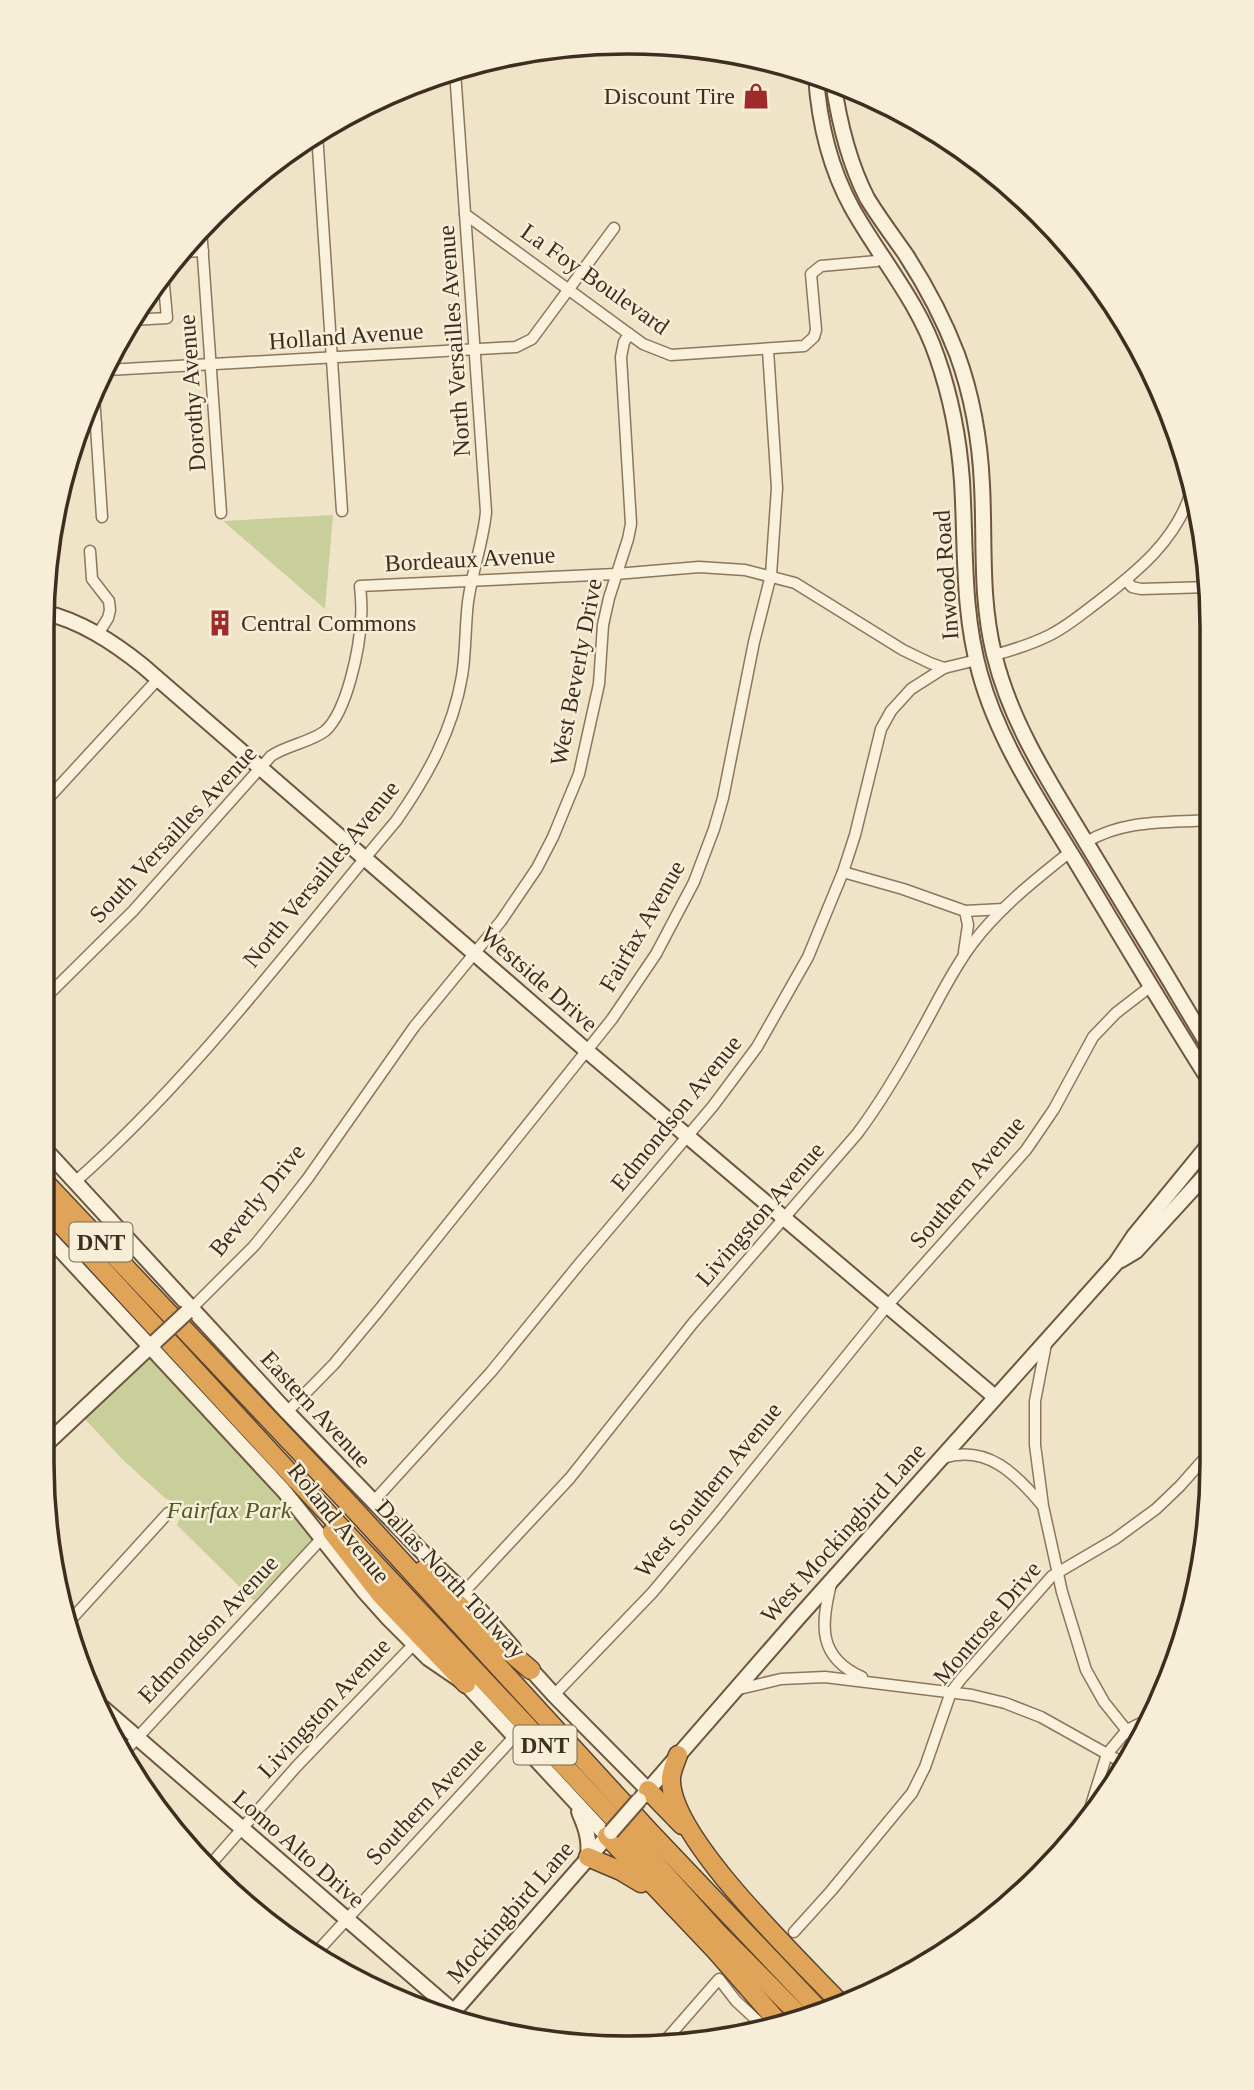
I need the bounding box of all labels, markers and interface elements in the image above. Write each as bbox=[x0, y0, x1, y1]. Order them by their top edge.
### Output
shop icon: Discount Tire bbox=[741, 81, 771, 111]
place label: Discount Tire bbox=[604, 83, 735, 109]
street label: La Foy Boulevard bbox=[516, 218, 674, 340]
street label: North Versailles Avenue bbox=[433, 224, 475, 458]
street label: Dorothy Avenue bbox=[174, 314, 210, 472]
street label: Holland Avenue bbox=[268, 318, 424, 354]
street label: Inwood Road bbox=[928, 509, 964, 641]
street label: Bordeaux Avenue bbox=[384, 542, 556, 576]
street label: West Beverly Drive bbox=[545, 576, 607, 768]
building icon: Central Commons bbox=[205, 608, 235, 638]
place label: Central Commons bbox=[241, 610, 416, 636]
street label: South Versailles Avenue bbox=[84, 740, 262, 928]
street label: North Versailles Avenue bbox=[238, 776, 404, 972]
street label: Fairfax Avenue bbox=[594, 856, 690, 996]
street label: Westside Drive bbox=[475, 921, 603, 1037]
street label: Edmondson Avenue bbox=[605, 1030, 747, 1196]
street label: Southern Avenue bbox=[904, 1111, 1030, 1253]
street label: Livingston Avenue bbox=[691, 1137, 829, 1291]
street label: Beverly Drive bbox=[204, 1139, 310, 1261]
road number: DNT bbox=[70, 1222, 132, 1261]
street label: Eastern Avenue bbox=[256, 1345, 376, 1473]
street label: West Southern Avenue bbox=[629, 1397, 787, 1583]
street label: West Mockingbird Lane bbox=[755, 1438, 931, 1628]
street label: Roland Avenue bbox=[283, 1458, 395, 1588]
street label: Dallas North Tollway bbox=[371, 1494, 531, 1664]
park label: Fairfax Park bbox=[166, 1497, 292, 1523]
street label: Edmondson Avenue bbox=[133, 1550, 283, 1708]
street label: Montrose Drive bbox=[928, 1556, 1046, 1690]
street label: Livingston Avenue bbox=[253, 1633, 395, 1783]
road number: DNT bbox=[514, 1726, 576, 1764]
street label: Southern Avenue bbox=[360, 1732, 492, 1870]
street label: Lomo Alto Drive bbox=[228, 1785, 370, 1913]
street label: Mockingbird Lane bbox=[441, 1836, 579, 1988]

